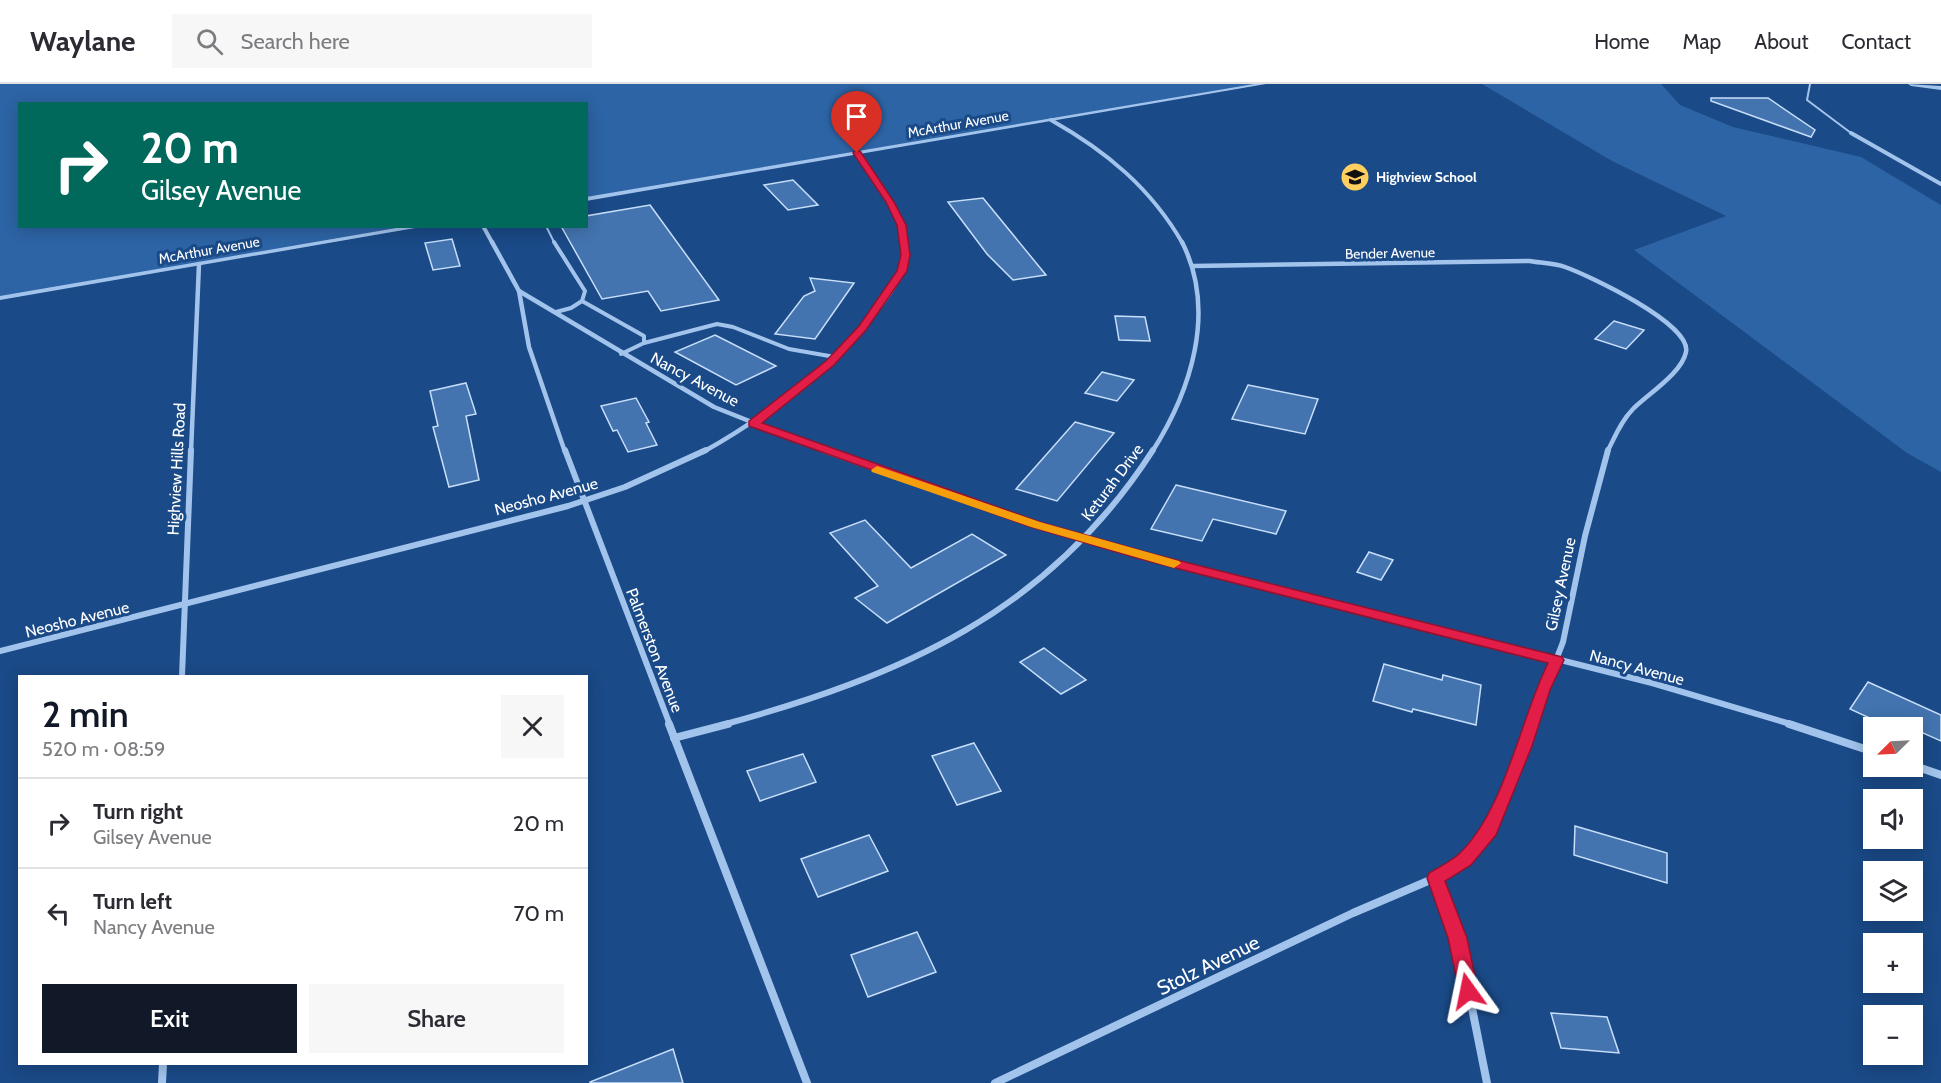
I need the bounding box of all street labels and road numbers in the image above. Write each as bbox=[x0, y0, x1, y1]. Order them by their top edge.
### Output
street label: McArthur Avenue bbox=[906, 106, 1010, 142]
street label: McArthur Avenue bbox=[157, 232, 261, 268]
street label: Bender Avenue bbox=[1345, 243, 1435, 263]
street label: Nancy Avenue bbox=[647, 348, 742, 411]
street label: Highview Hills Road bbox=[164, 402, 189, 536]
street label: Keturah Drive bbox=[1077, 440, 1147, 524]
street label: Neosho Avenue bbox=[492, 474, 600, 519]
street label: Gilsey Avenue bbox=[1541, 536, 1580, 633]
street label: Palmerston Avenue bbox=[622, 585, 687, 715]
street label: Neosho Avenue bbox=[23, 597, 131, 642]
street label: Nancy Avenue bbox=[1587, 646, 1686, 689]
street label: Stolz Avenue bbox=[1153, 930, 1263, 1000]

